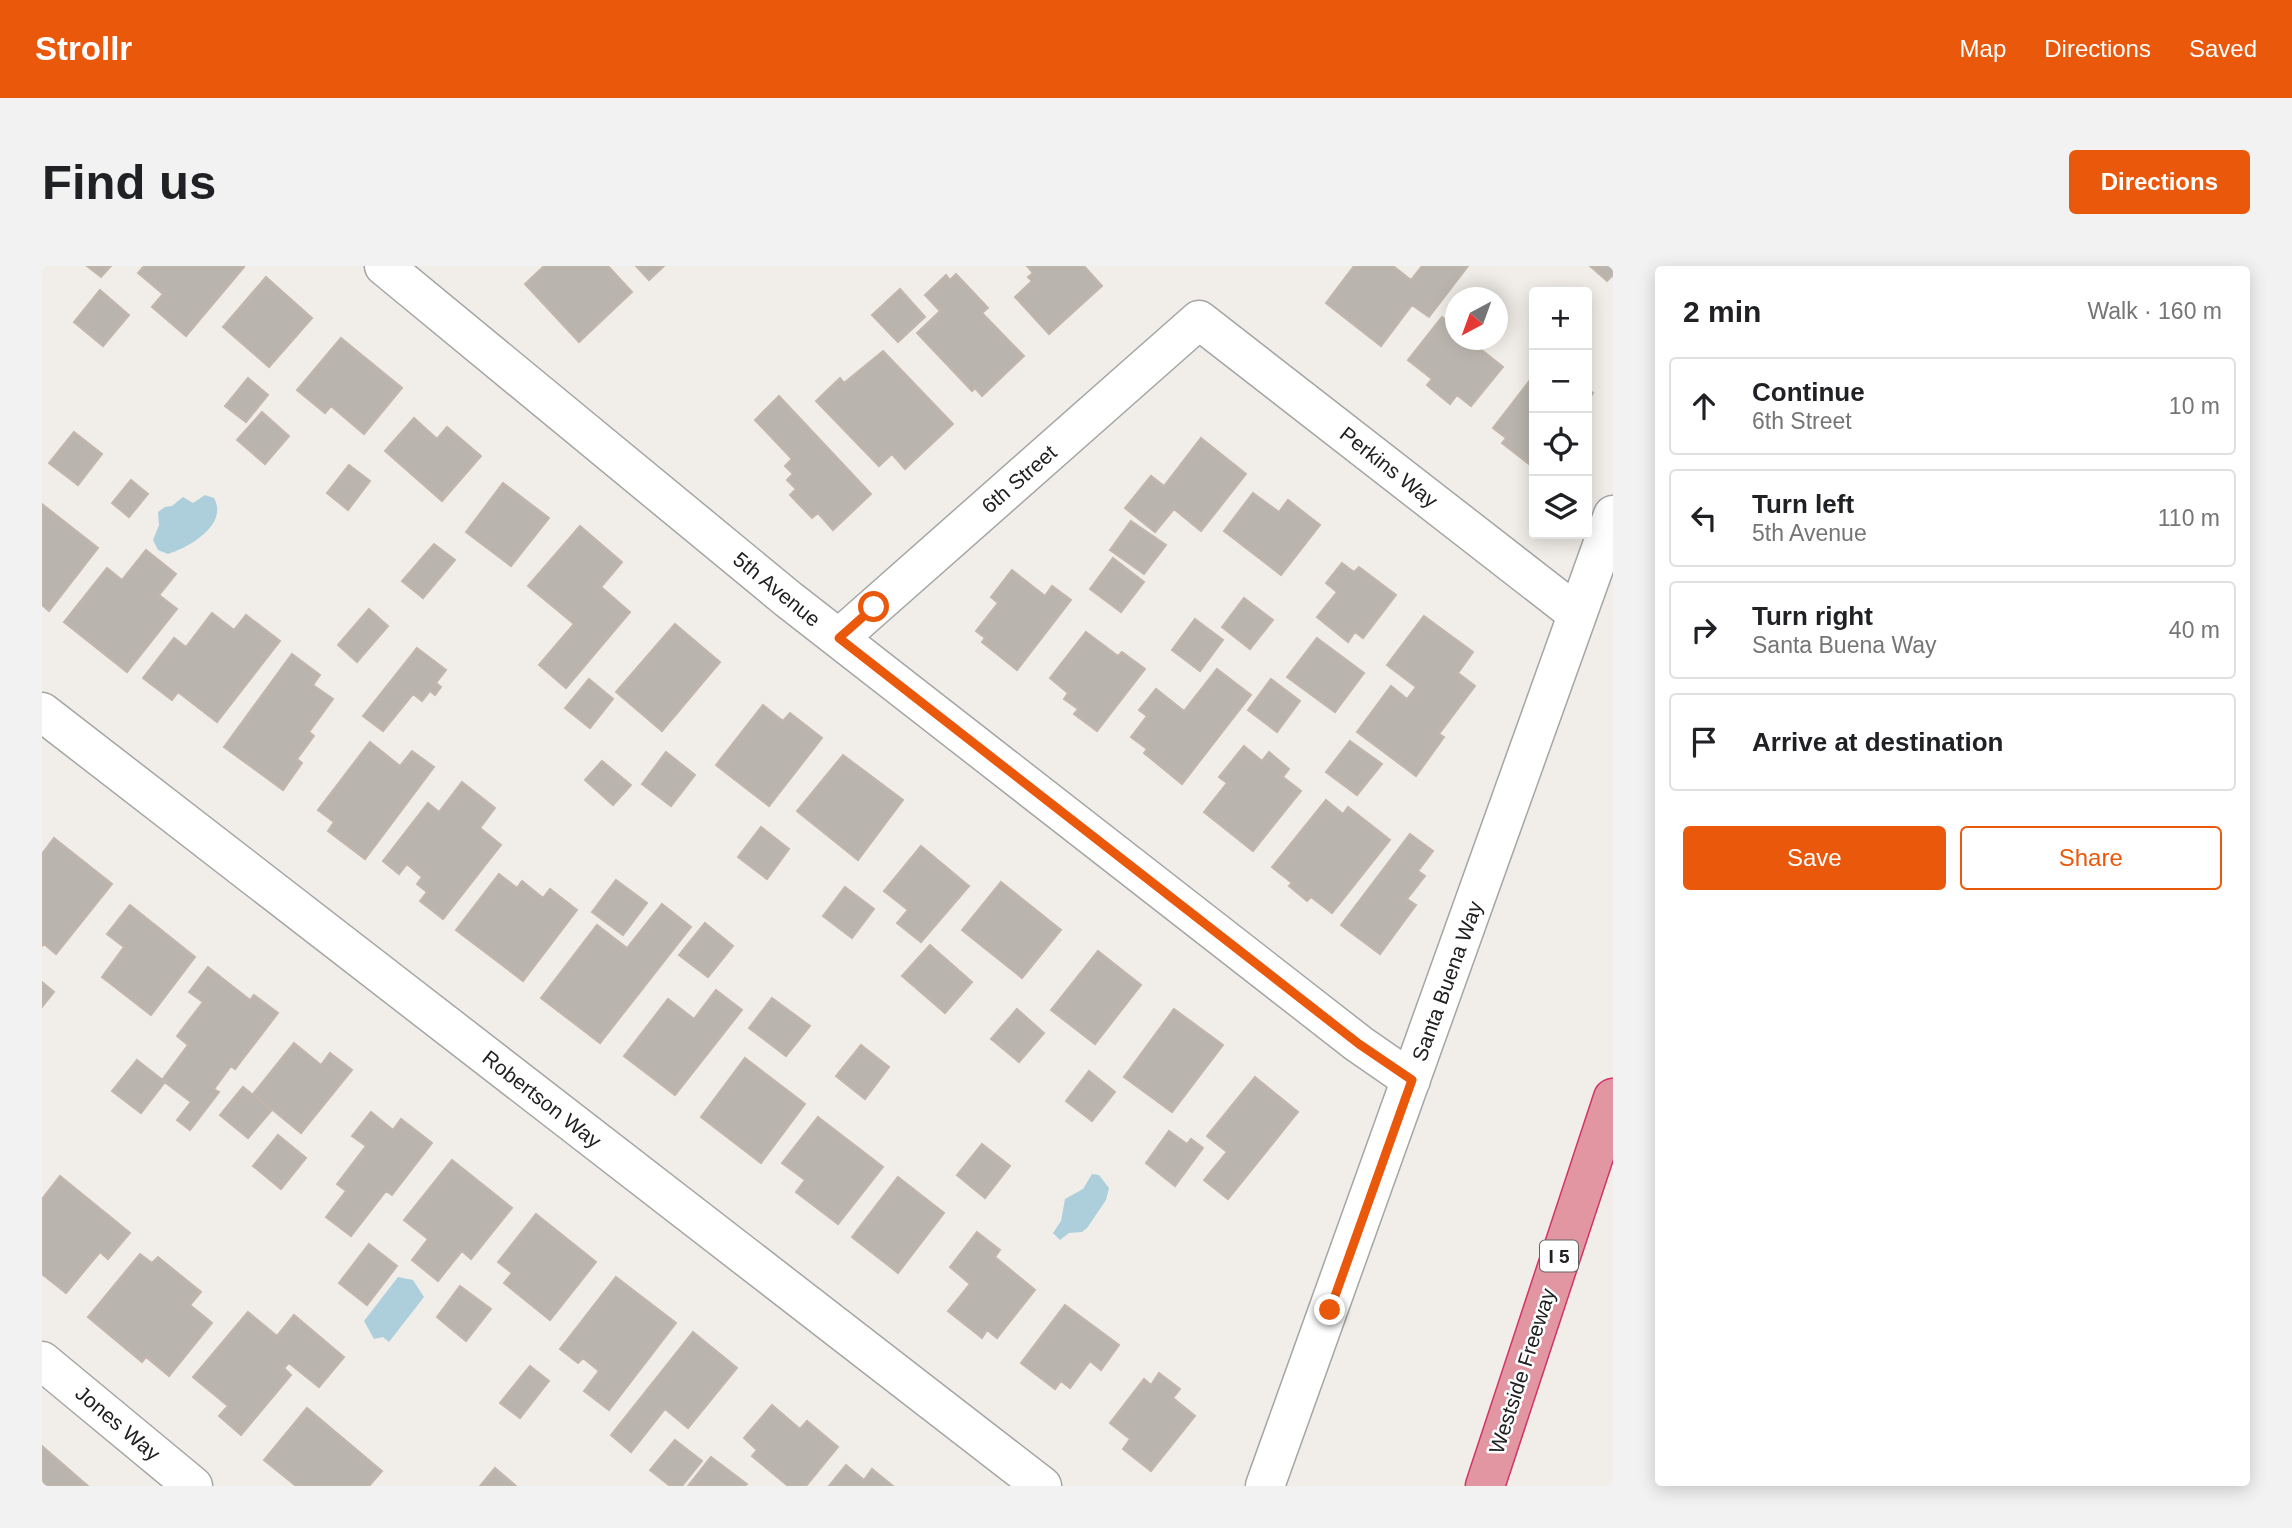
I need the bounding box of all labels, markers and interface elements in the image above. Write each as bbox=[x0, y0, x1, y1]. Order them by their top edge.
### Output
text: Strollr bbox=[35, 30, 132, 67]
text: Map bbox=[1960, 35, 2006, 62]
text: Directions bbox=[2044, 35, 2151, 62]
text: Saved bbox=[2189, 35, 2257, 62]
button: Directions bbox=[2069, 150, 2250, 214]
text: Find us bbox=[42, 155, 216, 209]
north arrow bbox=[1445, 287, 1508, 350]
map controls bbox=[1529, 287, 1592, 539]
button: + bbox=[1529, 287, 1592, 350]
text: 2 min bbox=[1683, 295, 1761, 328]
text: Walk · 160 m bbox=[2087, 298, 2222, 324]
button: − bbox=[1529, 350, 1592, 413]
text: Continue bbox=[1752, 377, 1865, 407]
icon: ahead bbox=[1685, 387, 1723, 425]
text: 10 m bbox=[2169, 393, 2220, 419]
text: 6th Street bbox=[1752, 408, 1852, 434]
button: locate bbox=[1529, 413, 1592, 476]
street label: Perkins Way bbox=[1336, 422, 1443, 512]
street label: 6th Street bbox=[977, 440, 1061, 518]
button: layers bbox=[1529, 476, 1592, 539]
text: Turn left bbox=[1752, 489, 1854, 519]
icon: left bbox=[1685, 499, 1723, 537]
text: 110 m bbox=[2158, 505, 2220, 531]
text: 5th Avenue bbox=[1752, 520, 1867, 546]
street label: 5th Avenue bbox=[729, 547, 825, 631]
route start bbox=[858, 591, 889, 622]
text: Turn right bbox=[1752, 601, 1873, 631]
icon: right bbox=[1685, 611, 1723, 649]
text: 40 m bbox=[2169, 617, 2220, 643]
text: Santa Buena Way bbox=[1752, 632, 1937, 658]
icon: arrive bbox=[1685, 723, 1723, 761]
text: Arrive at destination bbox=[1752, 727, 2003, 757]
button: Save bbox=[1683, 826, 1946, 890]
button: Share bbox=[1960, 826, 2222, 890]
street label: Santa Buena Way bbox=[1407, 897, 1487, 1064]
street label: Robertson Way bbox=[478, 1046, 606, 1153]
road number: I 5 bbox=[1540, 1240, 1578, 1272]
street label: Westside Freeway bbox=[1484, 1285, 1560, 1457]
route end bbox=[1314, 1294, 1345, 1325]
street label: Jones Way bbox=[71, 1381, 165, 1465]

